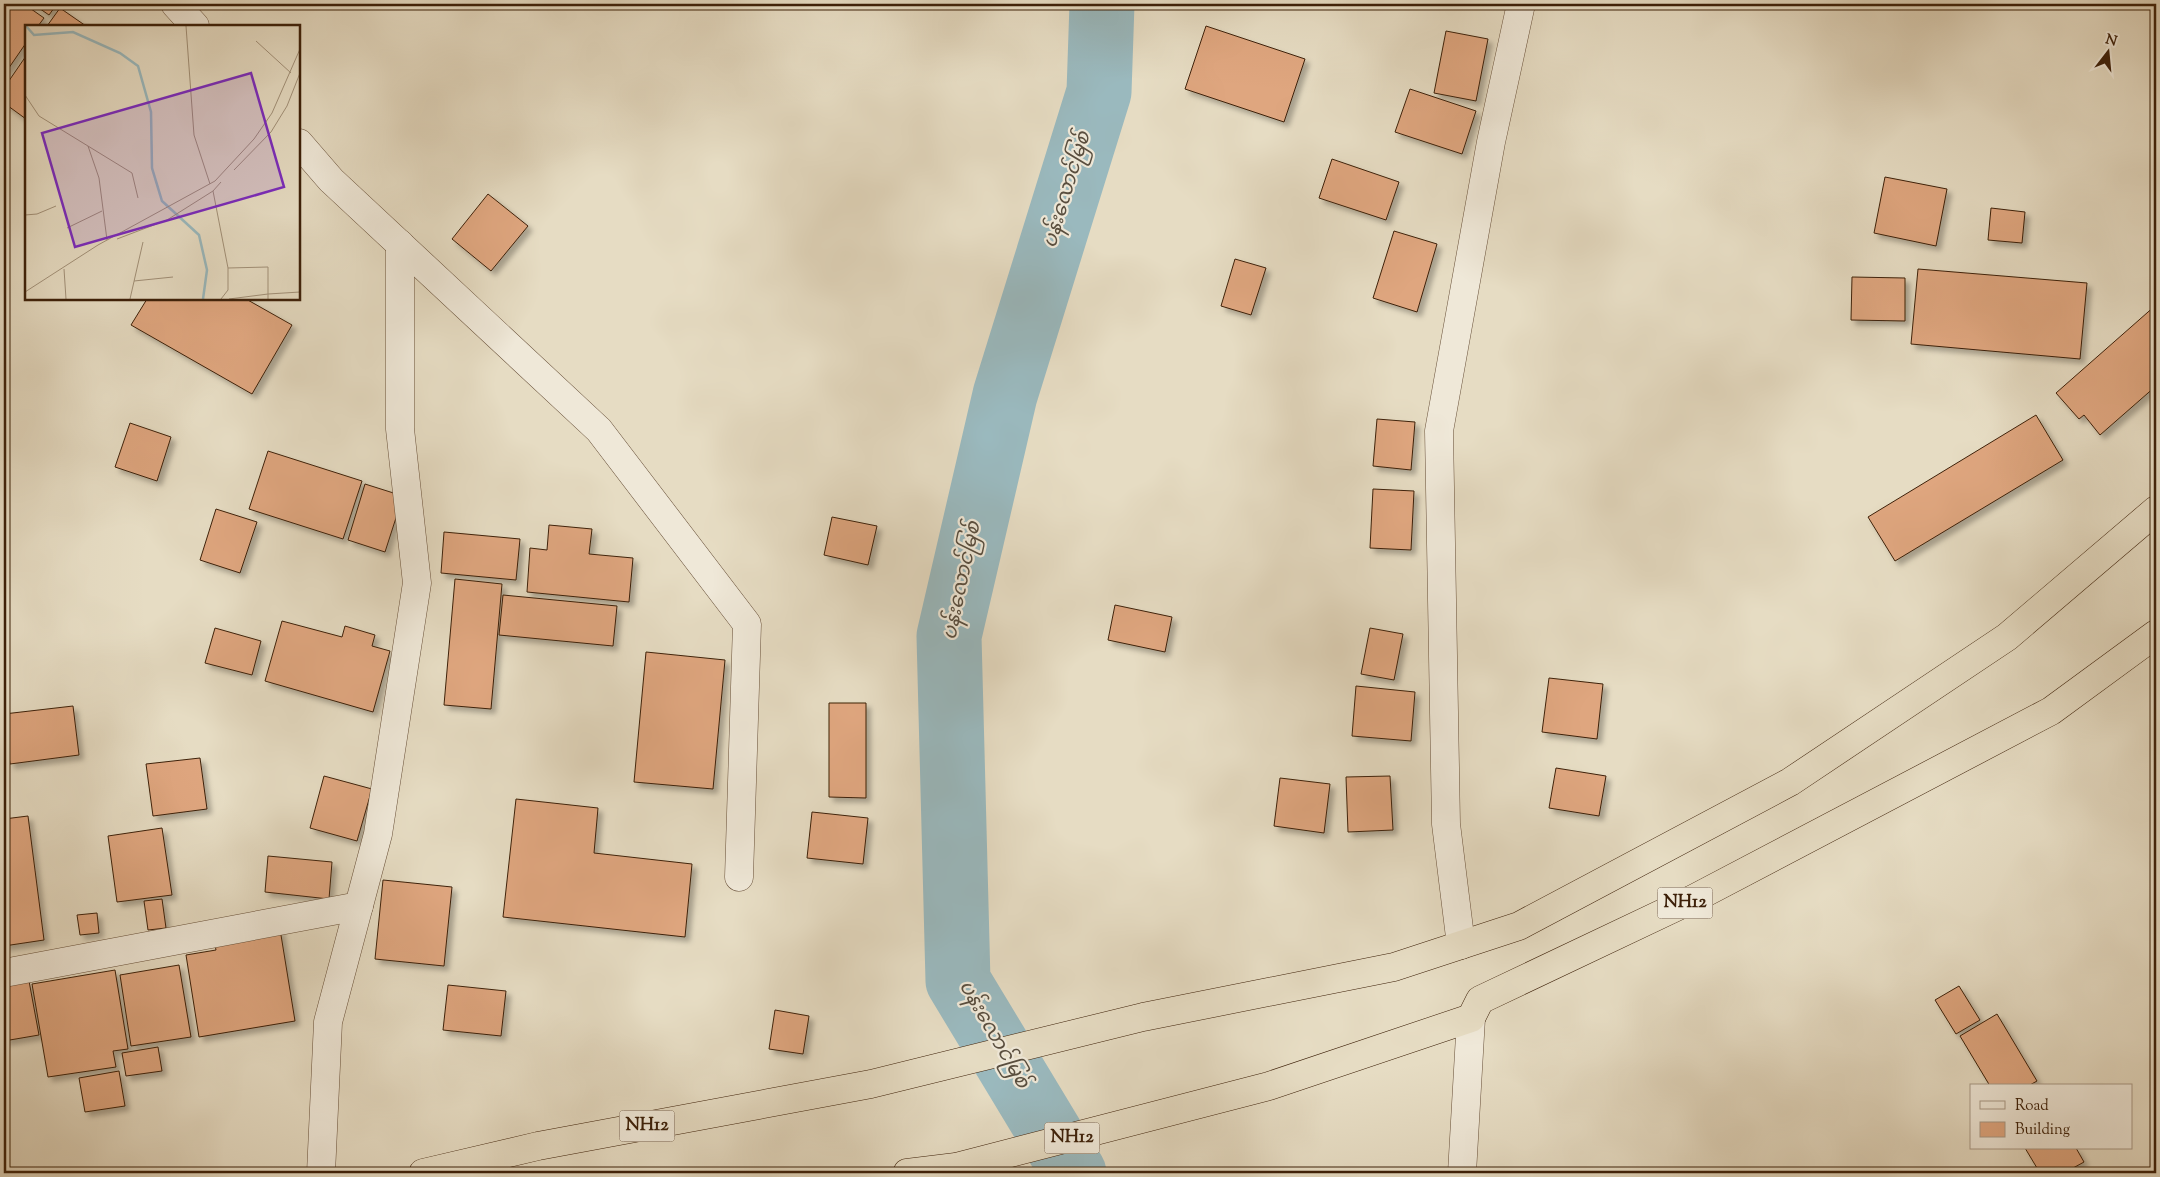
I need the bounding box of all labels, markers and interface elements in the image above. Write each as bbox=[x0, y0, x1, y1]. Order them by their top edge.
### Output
inset map bbox=[25, 25, 300, 300]
north arrow bbox=[2082, 28, 2132, 78]
text: N bbox=[2103, 30, 2119, 53]
water label: ပန်းလောင်မြစ် bbox=[1035, 126, 1100, 252]
water label: ပန်းလောင်မြစ် bbox=[934, 517, 990, 643]
road number: NH12 bbox=[1658, 888, 1712, 918]
water label: ပန်းလောင်မြစ် bbox=[950, 975, 1038, 1096]
legend bbox=[1970, 1084, 2132, 1150]
text: Road bbox=[2015, 1096, 2049, 1117]
road number: NH12 bbox=[620, 1110, 674, 1142]
text: Building bbox=[2015, 1120, 2070, 1141]
road number: NH12 bbox=[1044, 1122, 1100, 1154]

